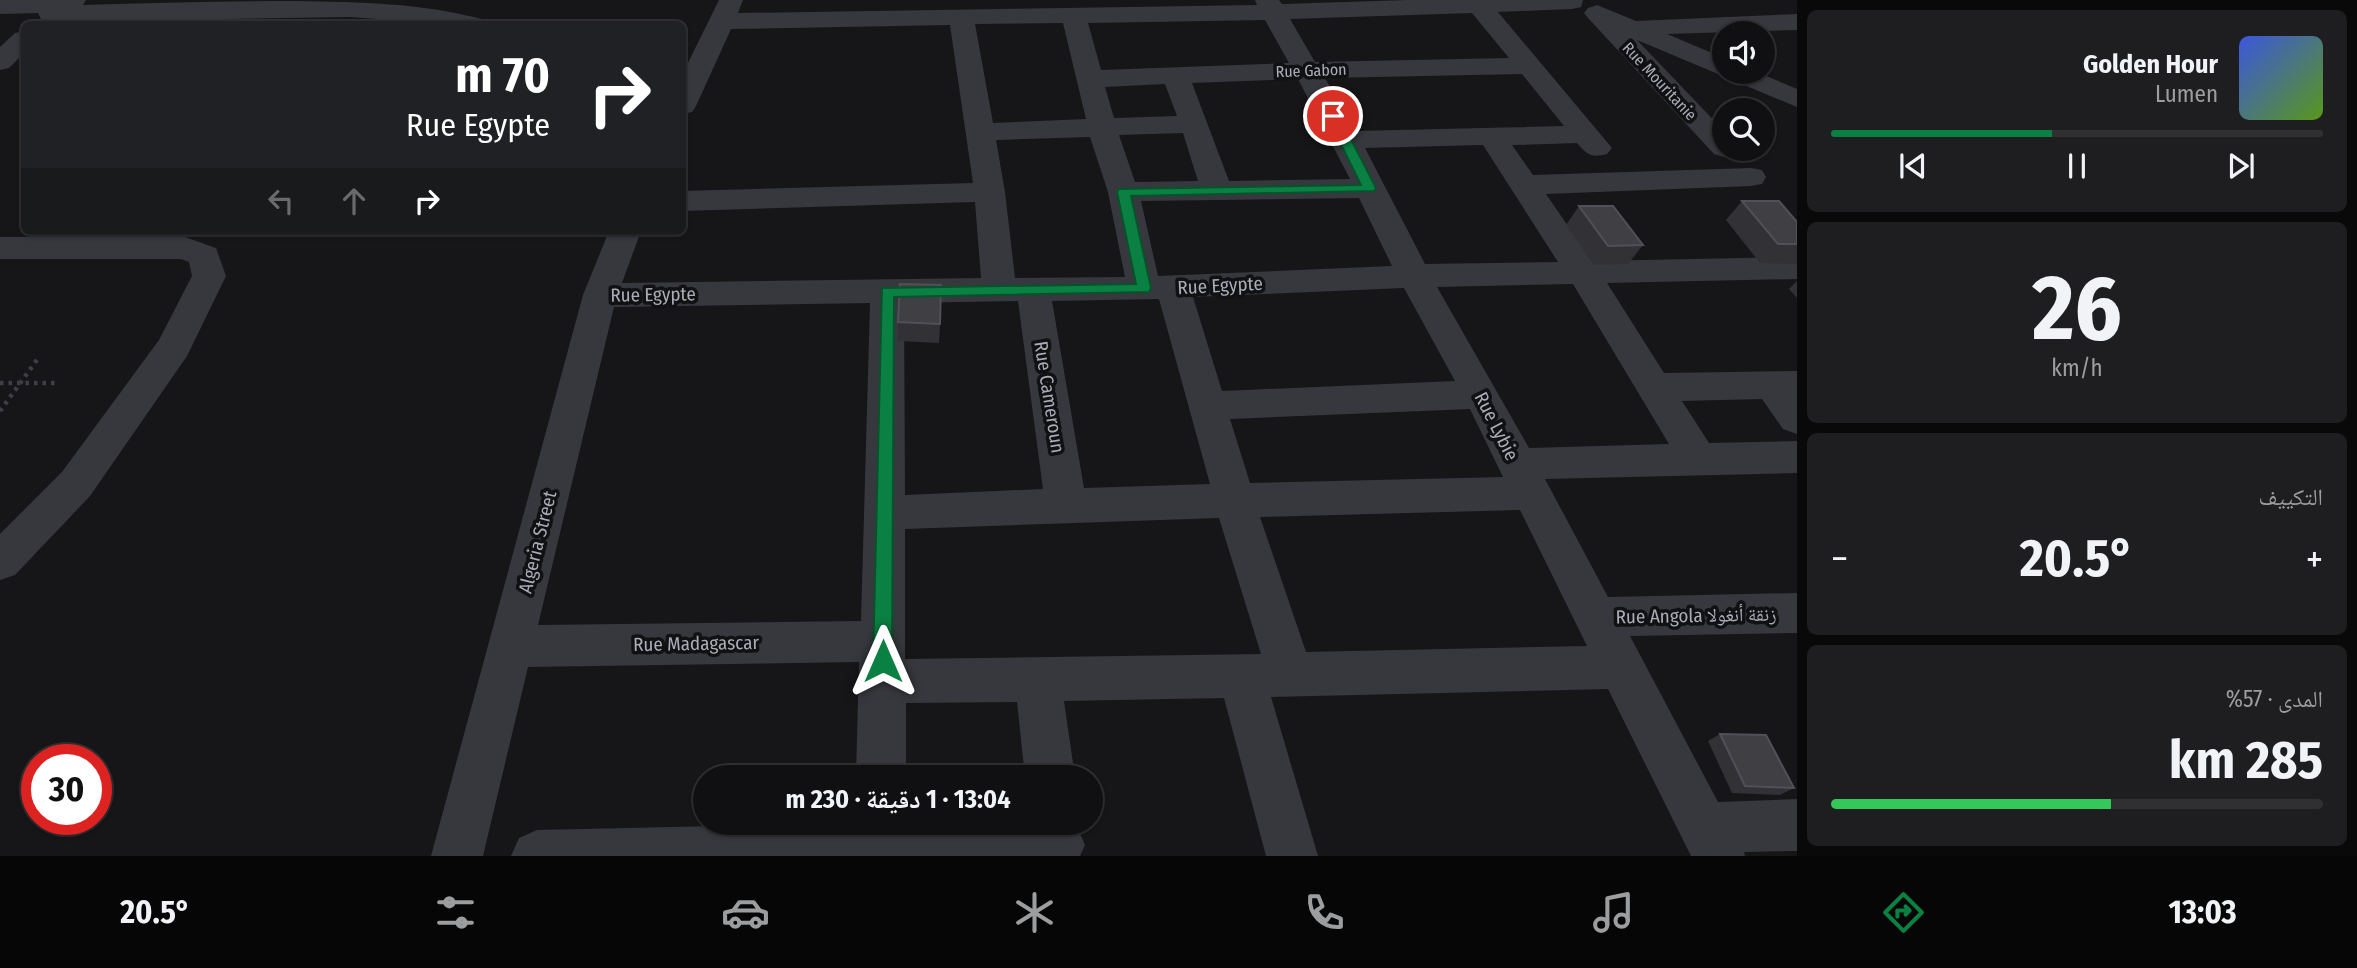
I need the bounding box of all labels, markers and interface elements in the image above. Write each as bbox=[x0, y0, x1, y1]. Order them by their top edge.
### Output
map controls bbox=[1712, 21, 1775, 161]
button: sound bbox=[1712, 21, 1775, 84]
street label: Rue Mouritanie bbox=[1619, 38, 1701, 124]
text: 70 m bbox=[455, 46, 550, 105]
icon: right bbox=[574, 49, 665, 140]
text: Golden Hour bbox=[2083, 49, 2218, 80]
street label: Rue Gabon bbox=[1275, 60, 1347, 81]
text: Lumen bbox=[2155, 80, 2218, 108]
pin bbox=[1303, 86, 1363, 146]
icon: arrive bbox=[1314, 97, 1352, 135]
button: search bbox=[1712, 98, 1775, 161]
text: Rue Egypte bbox=[406, 106, 550, 144]
icon: previous bbox=[1894, 147, 1932, 185]
icon: pause bbox=[2058, 147, 2096, 185]
icon: next bbox=[2222, 147, 2260, 185]
icon: left bbox=[262, 182, 300, 220]
icon: ahead bbox=[335, 182, 373, 220]
icon: right bbox=[408, 182, 446, 220]
text: 26 bbox=[2032, 254, 2122, 363]
street label: Rue Egypte bbox=[1177, 272, 1263, 299]
street label: Rue Egypte bbox=[610, 282, 696, 307]
street label: Rue Cameroun bbox=[1029, 339, 1070, 455]
text: km/h bbox=[2051, 354, 2103, 382]
street label: Rue Lybie bbox=[1469, 388, 1524, 464]
text: التكييف bbox=[2258, 483, 2323, 511]
street label: Algeria Street bbox=[514, 488, 562, 596]
text: 20.5° bbox=[2020, 527, 2134, 590]
text: − bbox=[1831, 536, 1848, 582]
text: + bbox=[2306, 536, 2323, 582]
street label: Rue Angola زنقة أنغولا bbox=[1615, 603, 1777, 628]
position arrow bbox=[846, 624, 920, 698]
street label: Rue Madagascar bbox=[633, 631, 760, 656]
text: المدى · 57% bbox=[2226, 685, 2323, 713]
text: 285 km bbox=[2169, 729, 2323, 792]
speed limit sign: 30 bbox=[21, 744, 112, 835]
text: 13:04 · 1 دقيقة · 230 m bbox=[785, 784, 1011, 815]
icon: filters bbox=[431, 888, 480, 937]
icon: car bbox=[721, 888, 770, 937]
icon: climate bbox=[1010, 888, 1059, 937]
icon: phone bbox=[1300, 888, 1349, 937]
icon: music bbox=[1589, 888, 1638, 937]
icon: directions bbox=[1879, 888, 1928, 937]
text: 20.5° bbox=[120, 893, 191, 931]
text: 13:03 bbox=[2168, 893, 2237, 931]

